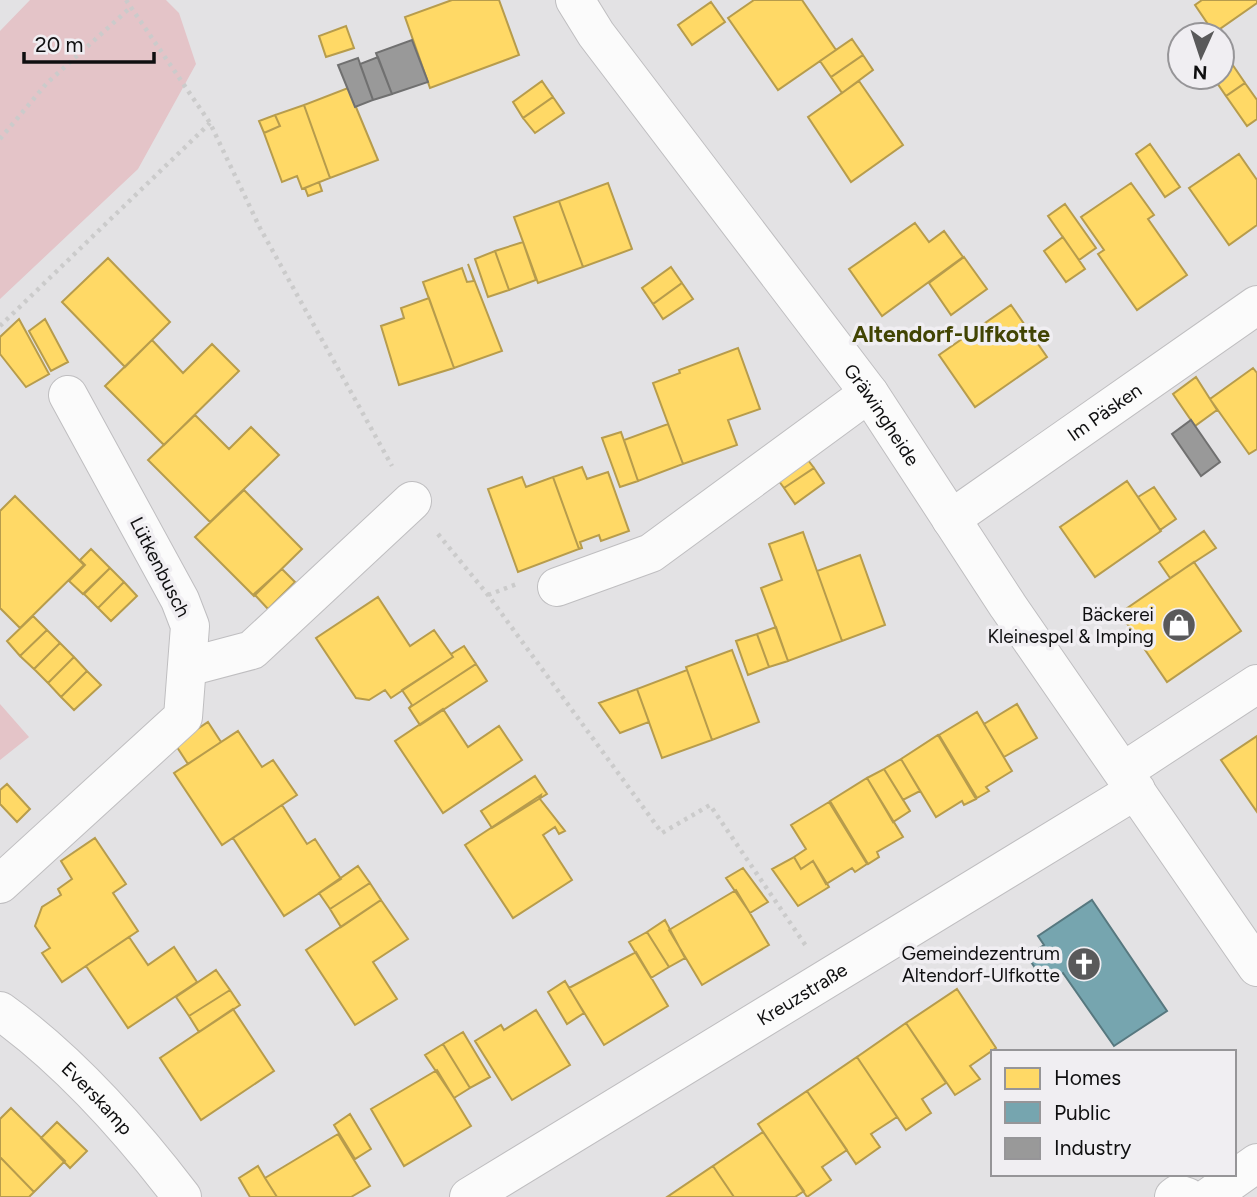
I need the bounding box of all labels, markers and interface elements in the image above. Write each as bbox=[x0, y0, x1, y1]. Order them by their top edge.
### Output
scale bar bbox=[24, 21, 154, 65]
north arrow bbox=[1166, 21, 1236, 91]
text: 20 m bbox=[35, 32, 83, 57]
text: N bbox=[1192, 61, 1208, 84]
district label: Altendorf-Ulfkotte bbox=[852, 320, 1050, 348]
street label: Gräwingheide bbox=[839, 359, 925, 470]
street label: Im Päsken bbox=[1063, 378, 1146, 446]
street label: Lütkenbusch bbox=[125, 513, 195, 621]
place label: Bäckerei Kleinespel & Imping bbox=[988, 603, 1154, 648]
shop icon: Bäckerei Kleinespel & Imping bbox=[1160, 606, 1198, 644]
place label: Gemeindezentrum Altendorf-Ulfkotte bbox=[901, 942, 1060, 987]
church icon: Gemeindezentrum Altendorf-Ulfkotte bbox=[1065, 945, 1103, 983]
street label: Kreuzstraße bbox=[753, 958, 851, 1030]
legend bbox=[991, 1050, 1236, 1176]
street label: Everskamp bbox=[57, 1057, 138, 1139]
text: Homes bbox=[1054, 1065, 1121, 1090]
text: Public bbox=[1054, 1100, 1111, 1125]
text: Industry bbox=[1054, 1135, 1131, 1160]

